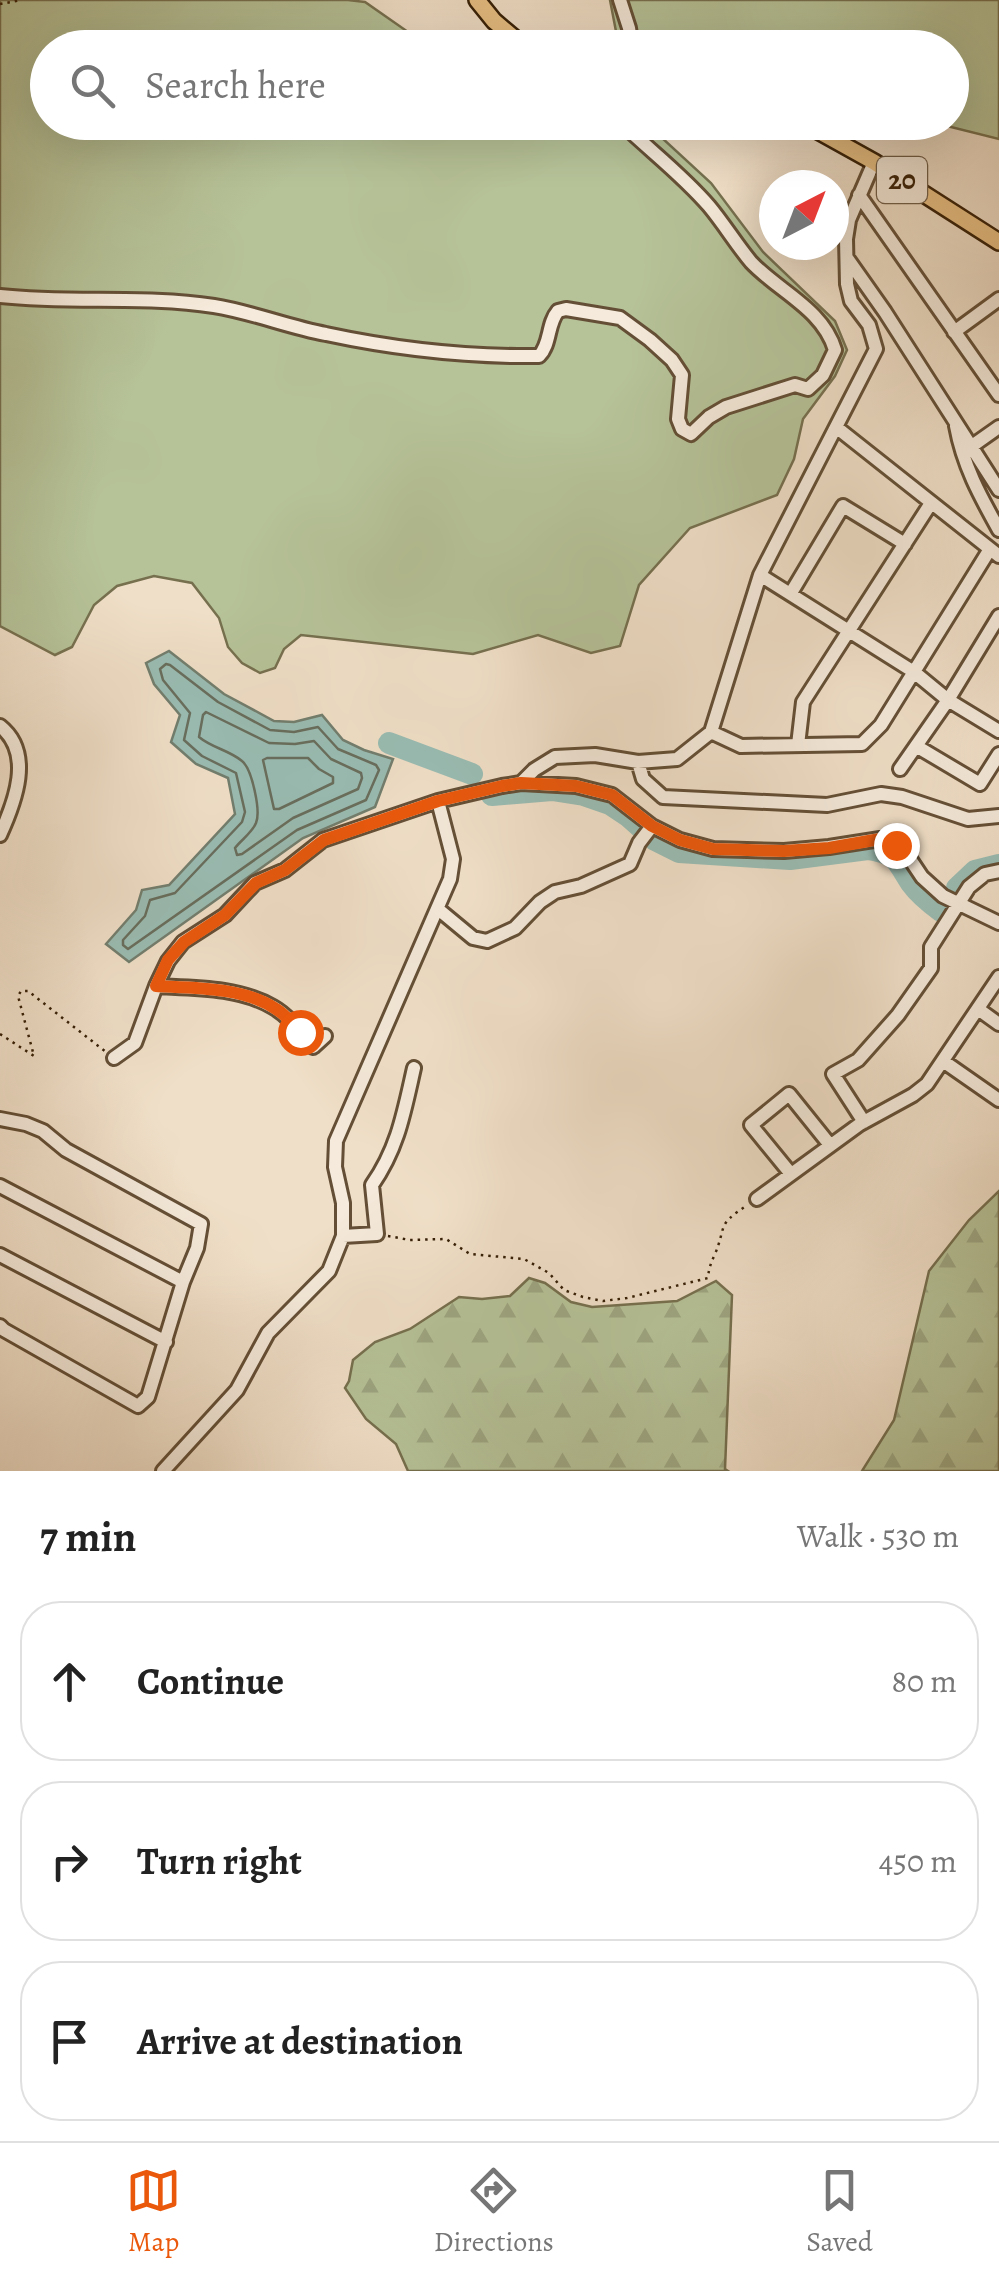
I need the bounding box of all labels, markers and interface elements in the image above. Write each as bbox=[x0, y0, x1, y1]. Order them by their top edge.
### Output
search box bbox=[30, 30, 969, 140]
icon: search bbox=[65, 58, 120, 113]
text: Search here bbox=[145, 59, 326, 111]
road number: 20 bbox=[877, 157, 927, 203]
north arrow bbox=[759, 170, 849, 260]
route end bbox=[874, 823, 920, 869]
route start bbox=[278, 1010, 324, 1056]
text: 7 min bbox=[40, 1508, 136, 1565]
text: Walk · 530 m bbox=[797, 1514, 959, 1558]
icon: ahead bbox=[42, 1654, 97, 1709]
text: Continue bbox=[137, 1655, 284, 1707]
text: 80 m bbox=[891, 1659, 957, 1703]
icon: right bbox=[42, 1834, 97, 1889]
text: Turn right bbox=[137, 1835, 302, 1887]
text: 450 m bbox=[879, 1839, 957, 1883]
icon: arrive bbox=[42, 2014, 97, 2069]
text: Arrive at destination bbox=[137, 2015, 463, 2067]
tab: Map bbox=[126, 2163, 181, 2261]
tab: Directions bbox=[434, 2163, 554, 2261]
tab: Saved bbox=[806, 2163, 873, 2261]

